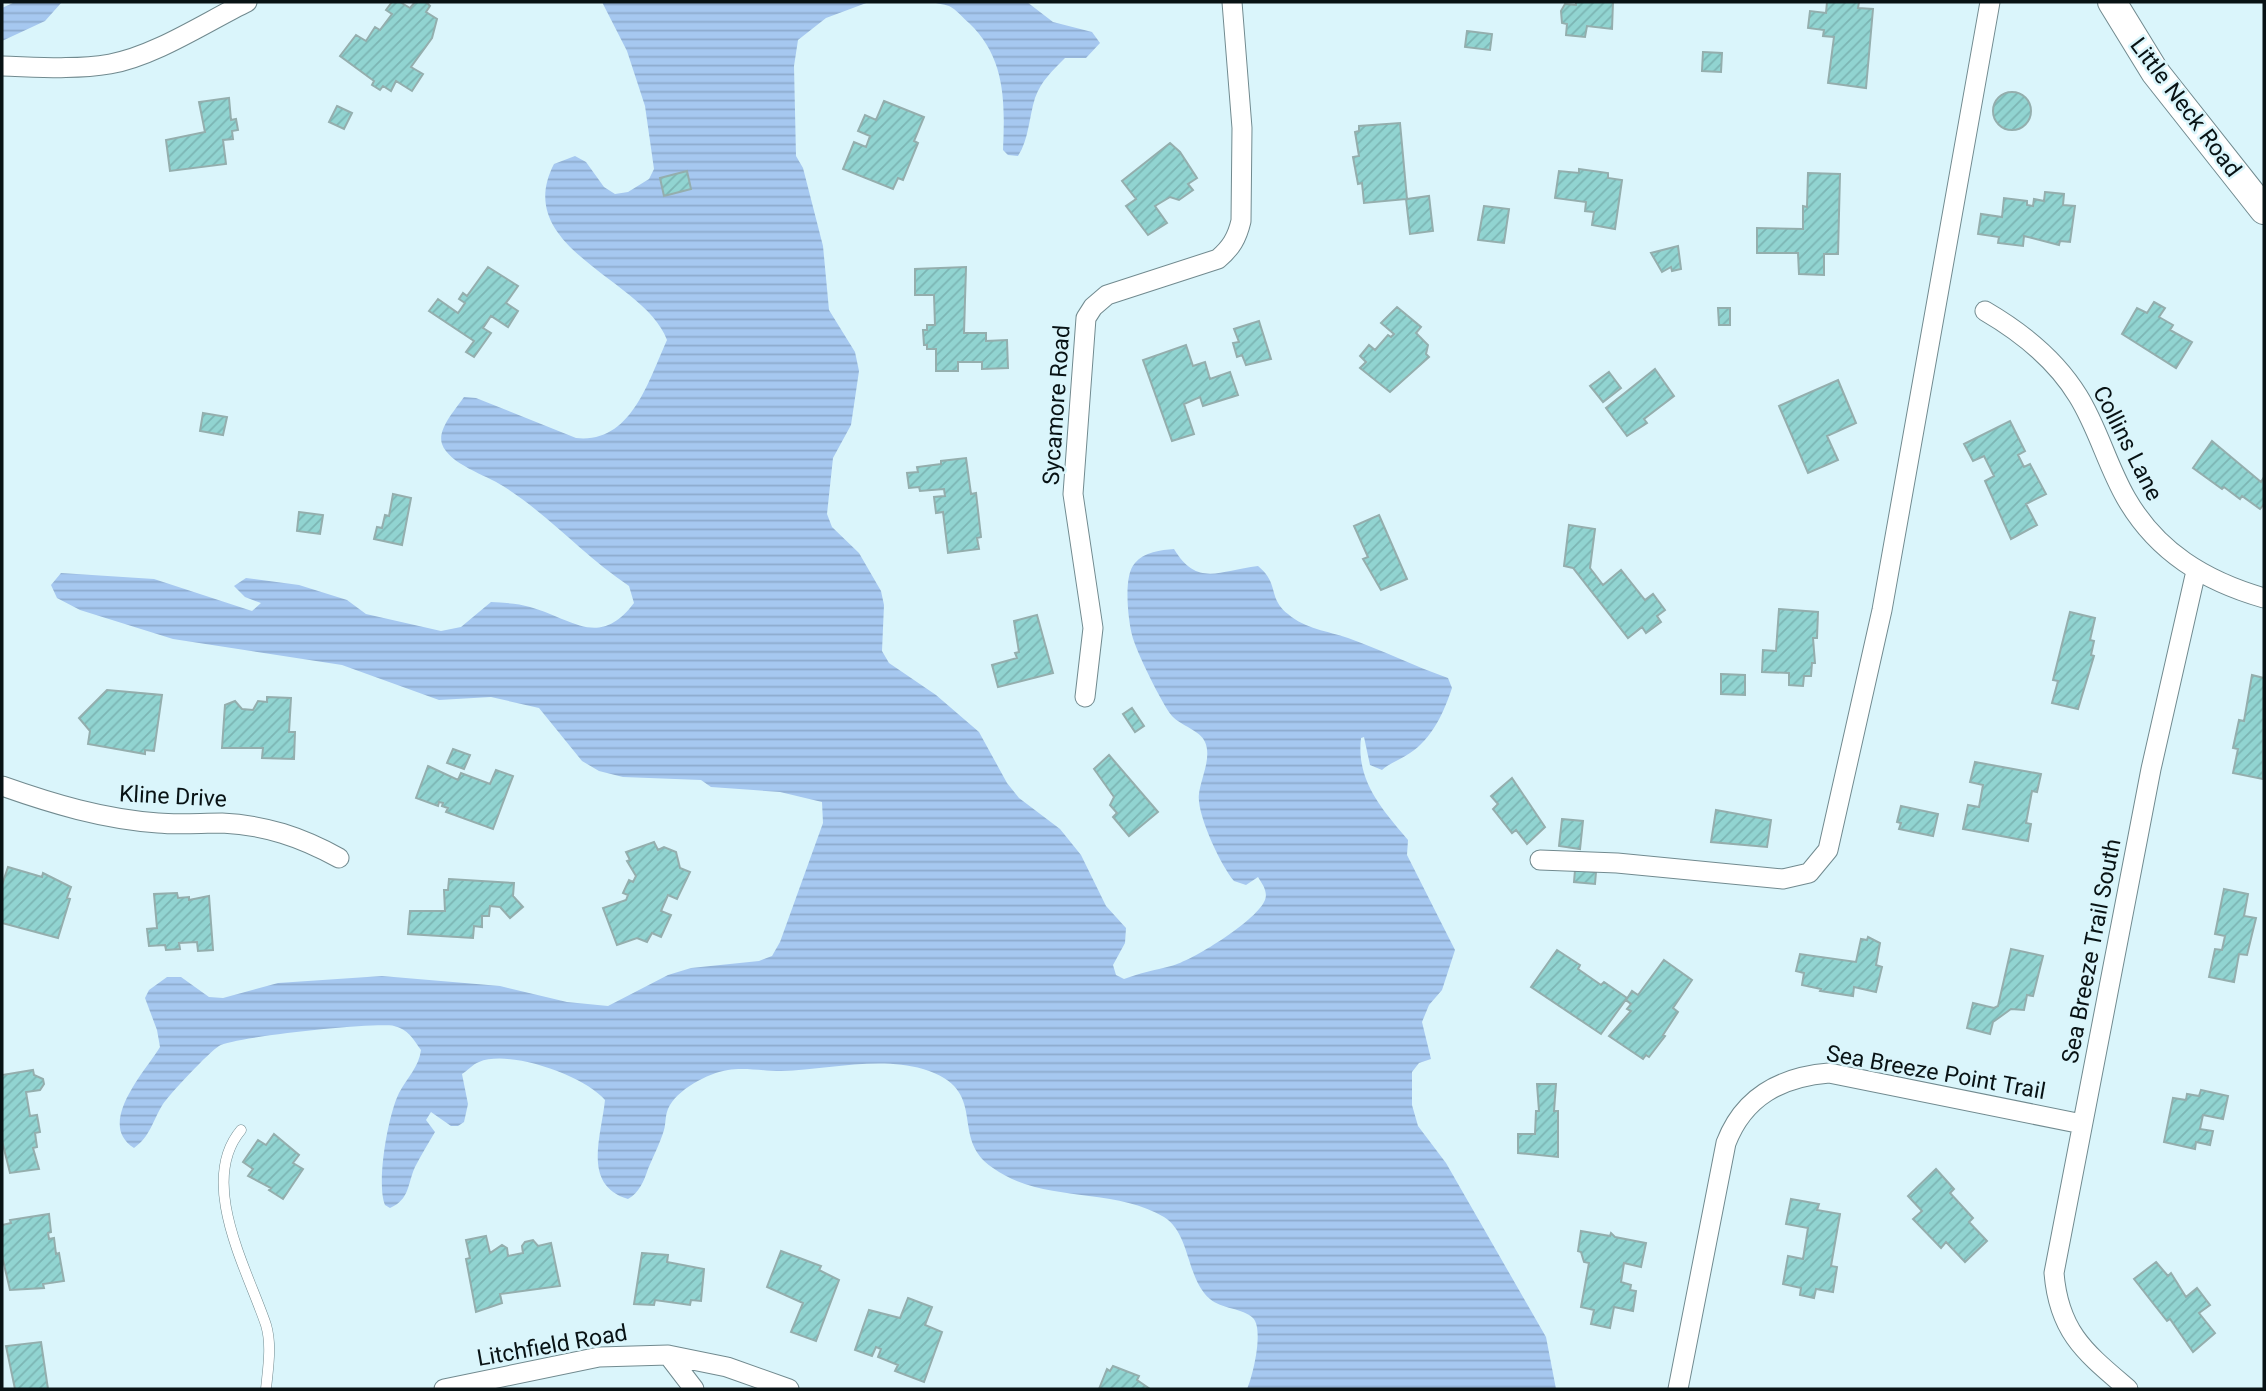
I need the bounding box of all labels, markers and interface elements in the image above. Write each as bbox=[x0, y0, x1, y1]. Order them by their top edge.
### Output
street label: Little Neck Road bbox=[2124, 32, 2247, 182]
street label: Sycamore Road bbox=[1037, 324, 1076, 486]
street label: Collins Lane bbox=[2087, 381, 2168, 505]
street label: Kline Drive bbox=[118, 780, 228, 813]
street label: Sea Breeze Trail South bbox=[2056, 836, 2127, 1066]
street label: Sea Breeze Point Trail bbox=[1824, 1040, 2048, 1105]
street label: Litchfield Road bbox=[475, 1319, 629, 1372]

